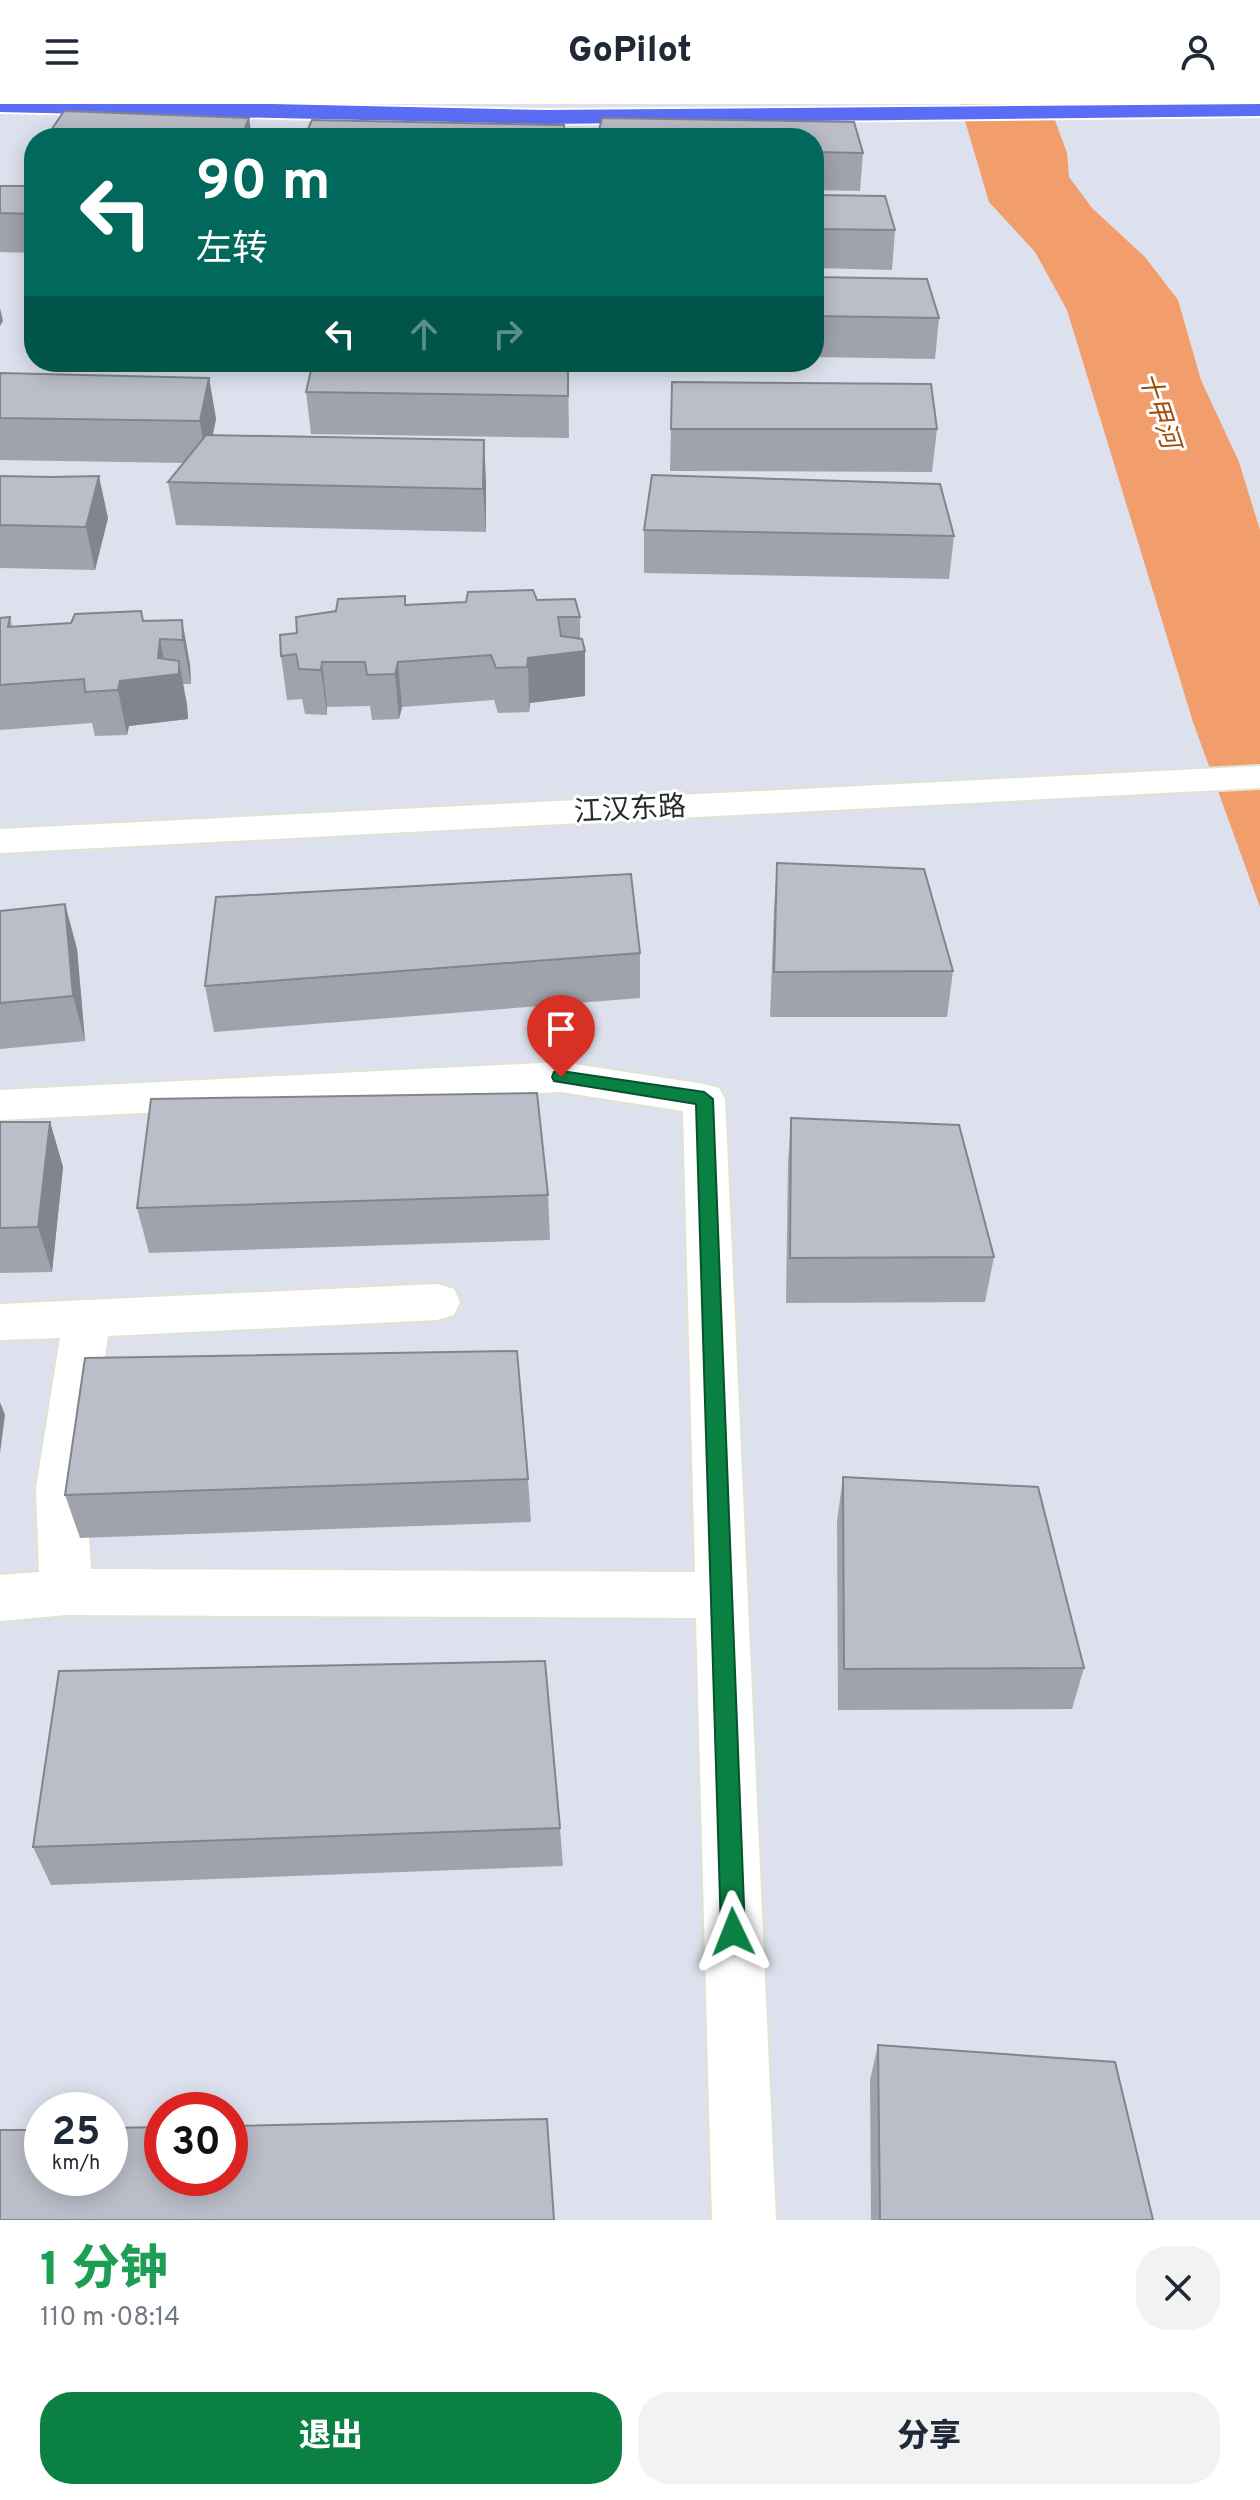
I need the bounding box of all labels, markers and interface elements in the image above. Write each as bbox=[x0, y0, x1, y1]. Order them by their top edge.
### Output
text: GoPilot bbox=[568, 29, 692, 75]
icon: menu bbox=[40, 30, 84, 74]
icon: person bbox=[1176, 30, 1220, 74]
text: 90 m bbox=[196, 149, 331, 219]
icon: left bbox=[64, 160, 168, 264]
text: 左转 bbox=[196, 228, 268, 274]
icon: left bbox=[318, 312, 362, 356]
icon: ahead bbox=[402, 312, 446, 356]
icon: right bbox=[486, 312, 530, 356]
water label: 十甲河 bbox=[1130, 369, 1187, 458]
street label: 江汉东路 bbox=[573, 790, 687, 832]
pin bbox=[527, 995, 595, 1077]
icon: arrive bbox=[539, 1007, 583, 1051]
position arrow bbox=[691, 1890, 775, 1974]
speed limit sign: 30 bbox=[144, 2092, 248, 2196]
text: 25 bbox=[52, 2109, 100, 2159]
text: km/h bbox=[52, 2151, 100, 2177]
text: 1 分钟 bbox=[40, 2242, 168, 2302]
button: close bbox=[1136, 2246, 1220, 2330]
text: 110 m · 08:14 bbox=[40, 2302, 180, 2335]
button: 退出 bbox=[40, 2392, 622, 2484]
button: 分享 bbox=[638, 2392, 1220, 2484]

